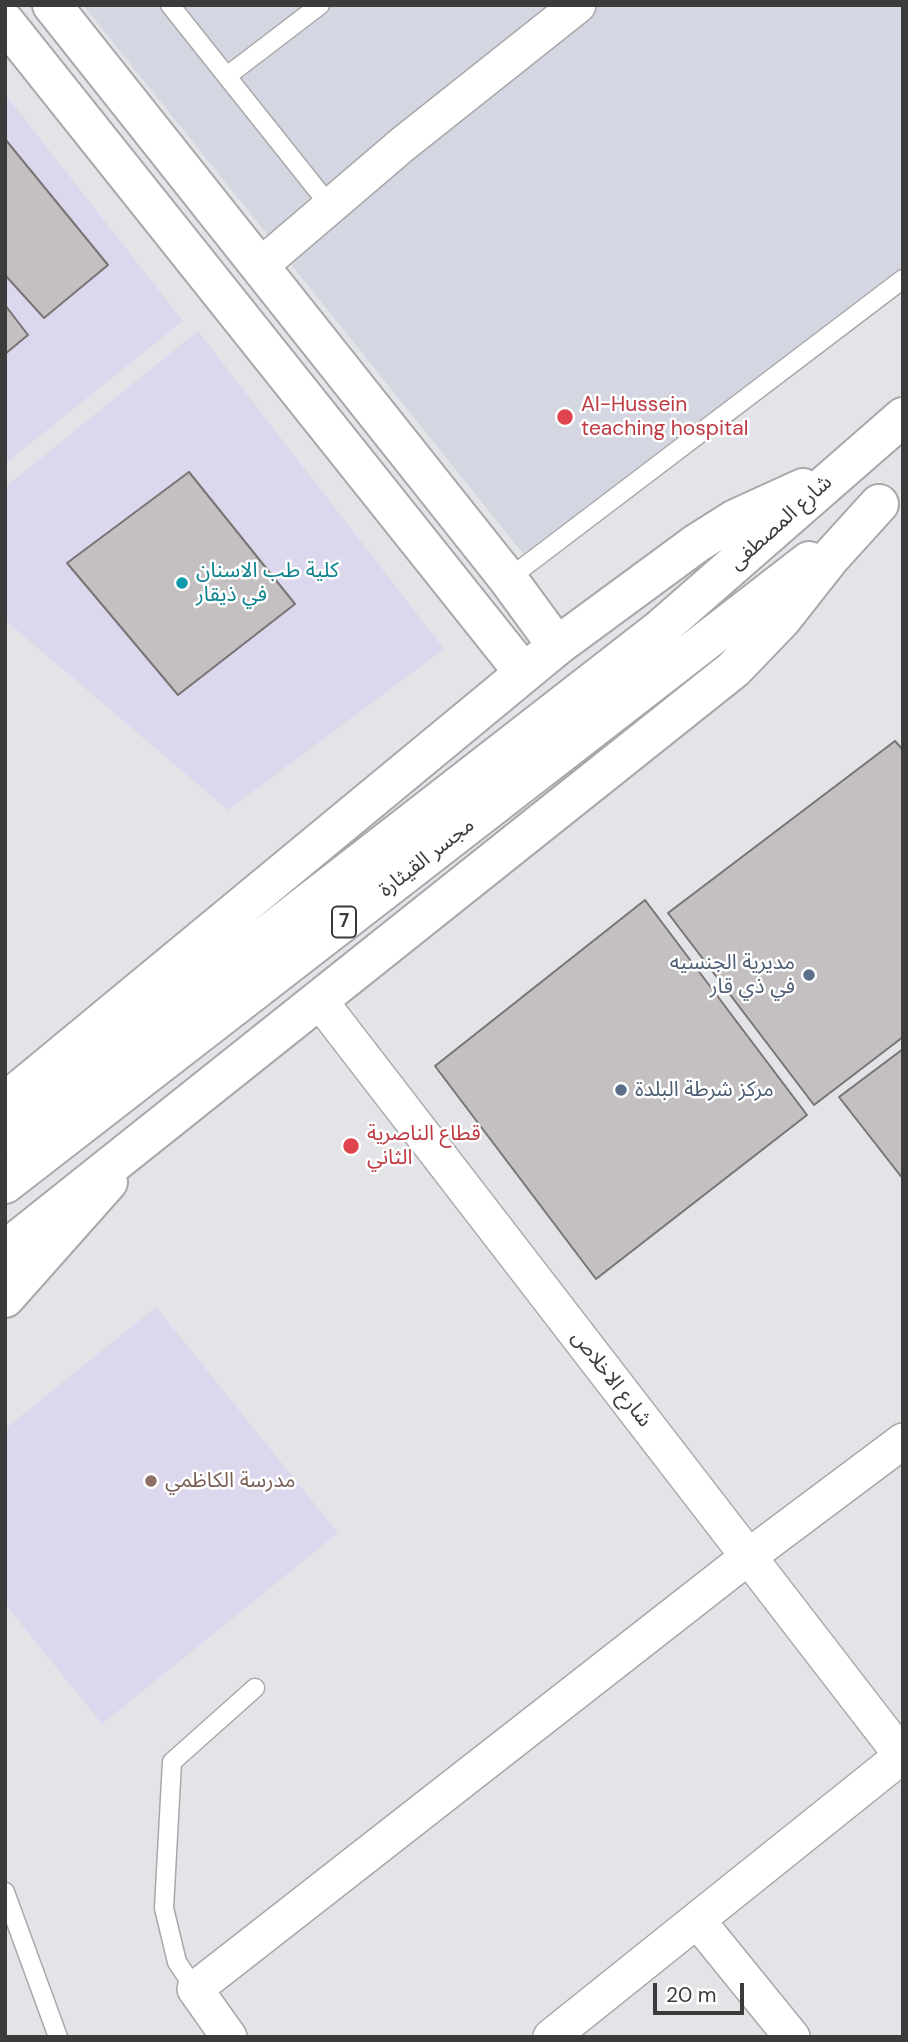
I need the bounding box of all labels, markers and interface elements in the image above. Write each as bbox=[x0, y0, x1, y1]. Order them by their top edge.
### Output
place label: Al-Hussein teaching hospital bbox=[581, 392, 748, 442]
marker: Al-Hussein teaching hospital bbox=[555, 407, 575, 427]
street label: شارع المصطفى bbox=[724, 470, 838, 576]
place label: كلية طب الاسنان في ذيقار bbox=[196, 558, 339, 608]
marker: كلية طب الاسنان في ذيقار bbox=[174, 575, 190, 591]
street label: مجسر القيثارة bbox=[374, 813, 480, 903]
road number: 7 bbox=[332, 906, 356, 938]
place label: مديرية الجنسيه في ذي قار bbox=[670, 950, 795, 1000]
marker: مديرية الجنسيه في ذي قار bbox=[801, 967, 817, 983]
place label: مركز شرطة البلدة bbox=[635, 1077, 774, 1103]
marker: مركز شرطة البلدة bbox=[613, 1082, 629, 1098]
place label: قطاع الناصرية الثاني bbox=[367, 1121, 481, 1171]
marker: قطاع الناصرية الثاني bbox=[341, 1136, 361, 1156]
street label: شارع الاخلاص bbox=[565, 1325, 657, 1433]
place label: مدرسة الكاظمي bbox=[165, 1468, 296, 1494]
marker: مدرسة الكاظمي bbox=[143, 1473, 159, 1489]
scale bar bbox=[656, 1968, 747, 2012]
text: 20 m bbox=[666, 1981, 717, 2009]

